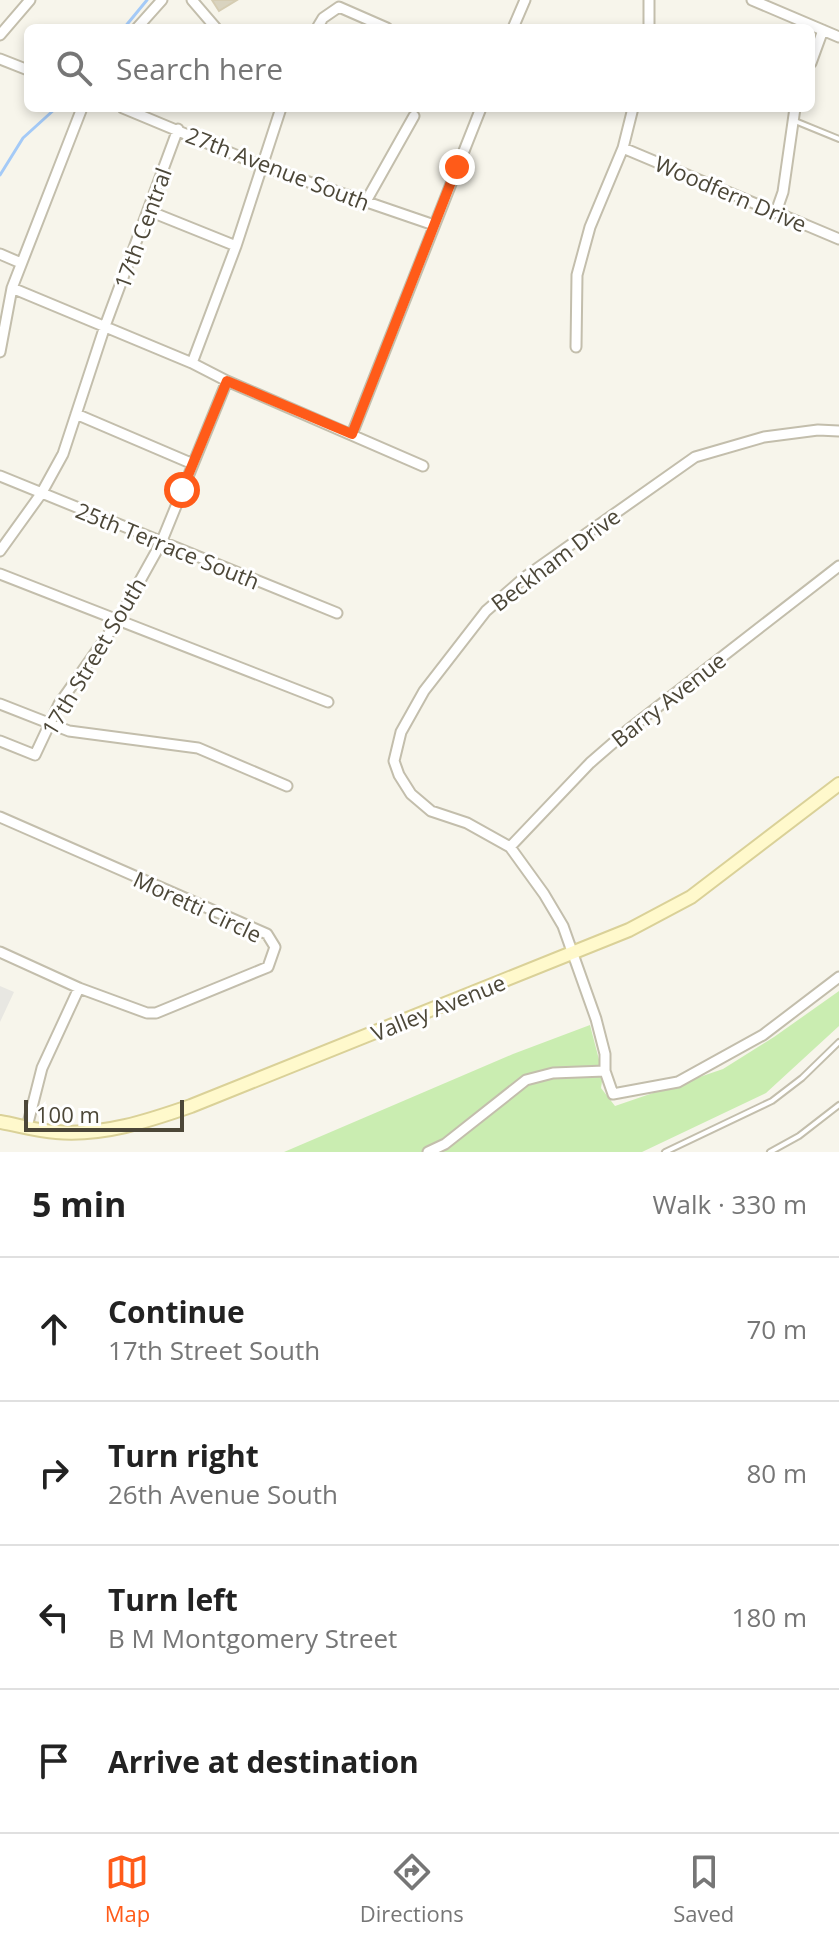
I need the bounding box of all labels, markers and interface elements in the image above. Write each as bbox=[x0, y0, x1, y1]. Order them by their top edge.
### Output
search box bbox=[24, 24, 815, 112]
icon: search bbox=[52, 46, 96, 90]
text: Search here bbox=[116, 48, 283, 89]
street label: 27th Avenue South bbox=[182, 119, 374, 217]
street label: Woodfern Drive bbox=[651, 148, 811, 238]
route end bbox=[439, 149, 475, 185]
street label: 17th Central bbox=[106, 163, 178, 293]
route start bbox=[164, 472, 200, 508]
street label: 25th Terrace South bbox=[72, 494, 264, 596]
street label: Beckham Drive bbox=[484, 501, 626, 617]
street label: 17th Street South bbox=[34, 571, 152, 741]
street label: Barry Avenue bbox=[604, 645, 732, 753]
street label: Moretti Circle bbox=[129, 863, 267, 949]
street label: Valley Avenue bbox=[366, 966, 510, 1048]
scale bar bbox=[24, 1096, 184, 1132]
text: 100 m bbox=[36, 1099, 100, 1129]
text: 5 min bbox=[32, 1181, 126, 1227]
text: Walk · 330 m bbox=[653, 1186, 807, 1222]
text: Continue bbox=[108, 1291, 245, 1332]
icon: ahead bbox=[32, 1307, 76, 1351]
text: 70 m bbox=[746, 1311, 807, 1347]
text: 17th Street South bbox=[108, 1332, 320, 1368]
text: Turn right bbox=[108, 1435, 259, 1476]
icon: right bbox=[32, 1451, 76, 1495]
text: 80 m bbox=[746, 1455, 807, 1491]
text: 26th Avenue South bbox=[108, 1476, 338, 1512]
text: Turn left bbox=[108, 1579, 238, 1620]
icon: left bbox=[32, 1595, 76, 1639]
text: 180 m bbox=[732, 1599, 807, 1635]
text: B M Montgomery Street bbox=[108, 1620, 397, 1656]
icon: arrive bbox=[32, 1739, 76, 1783]
text: Arrive at destination bbox=[108, 1741, 419, 1782]
tab: Map bbox=[105, 1850, 150, 1928]
tab: Directions bbox=[360, 1850, 464, 1928]
tab: Saved bbox=[673, 1850, 734, 1928]

